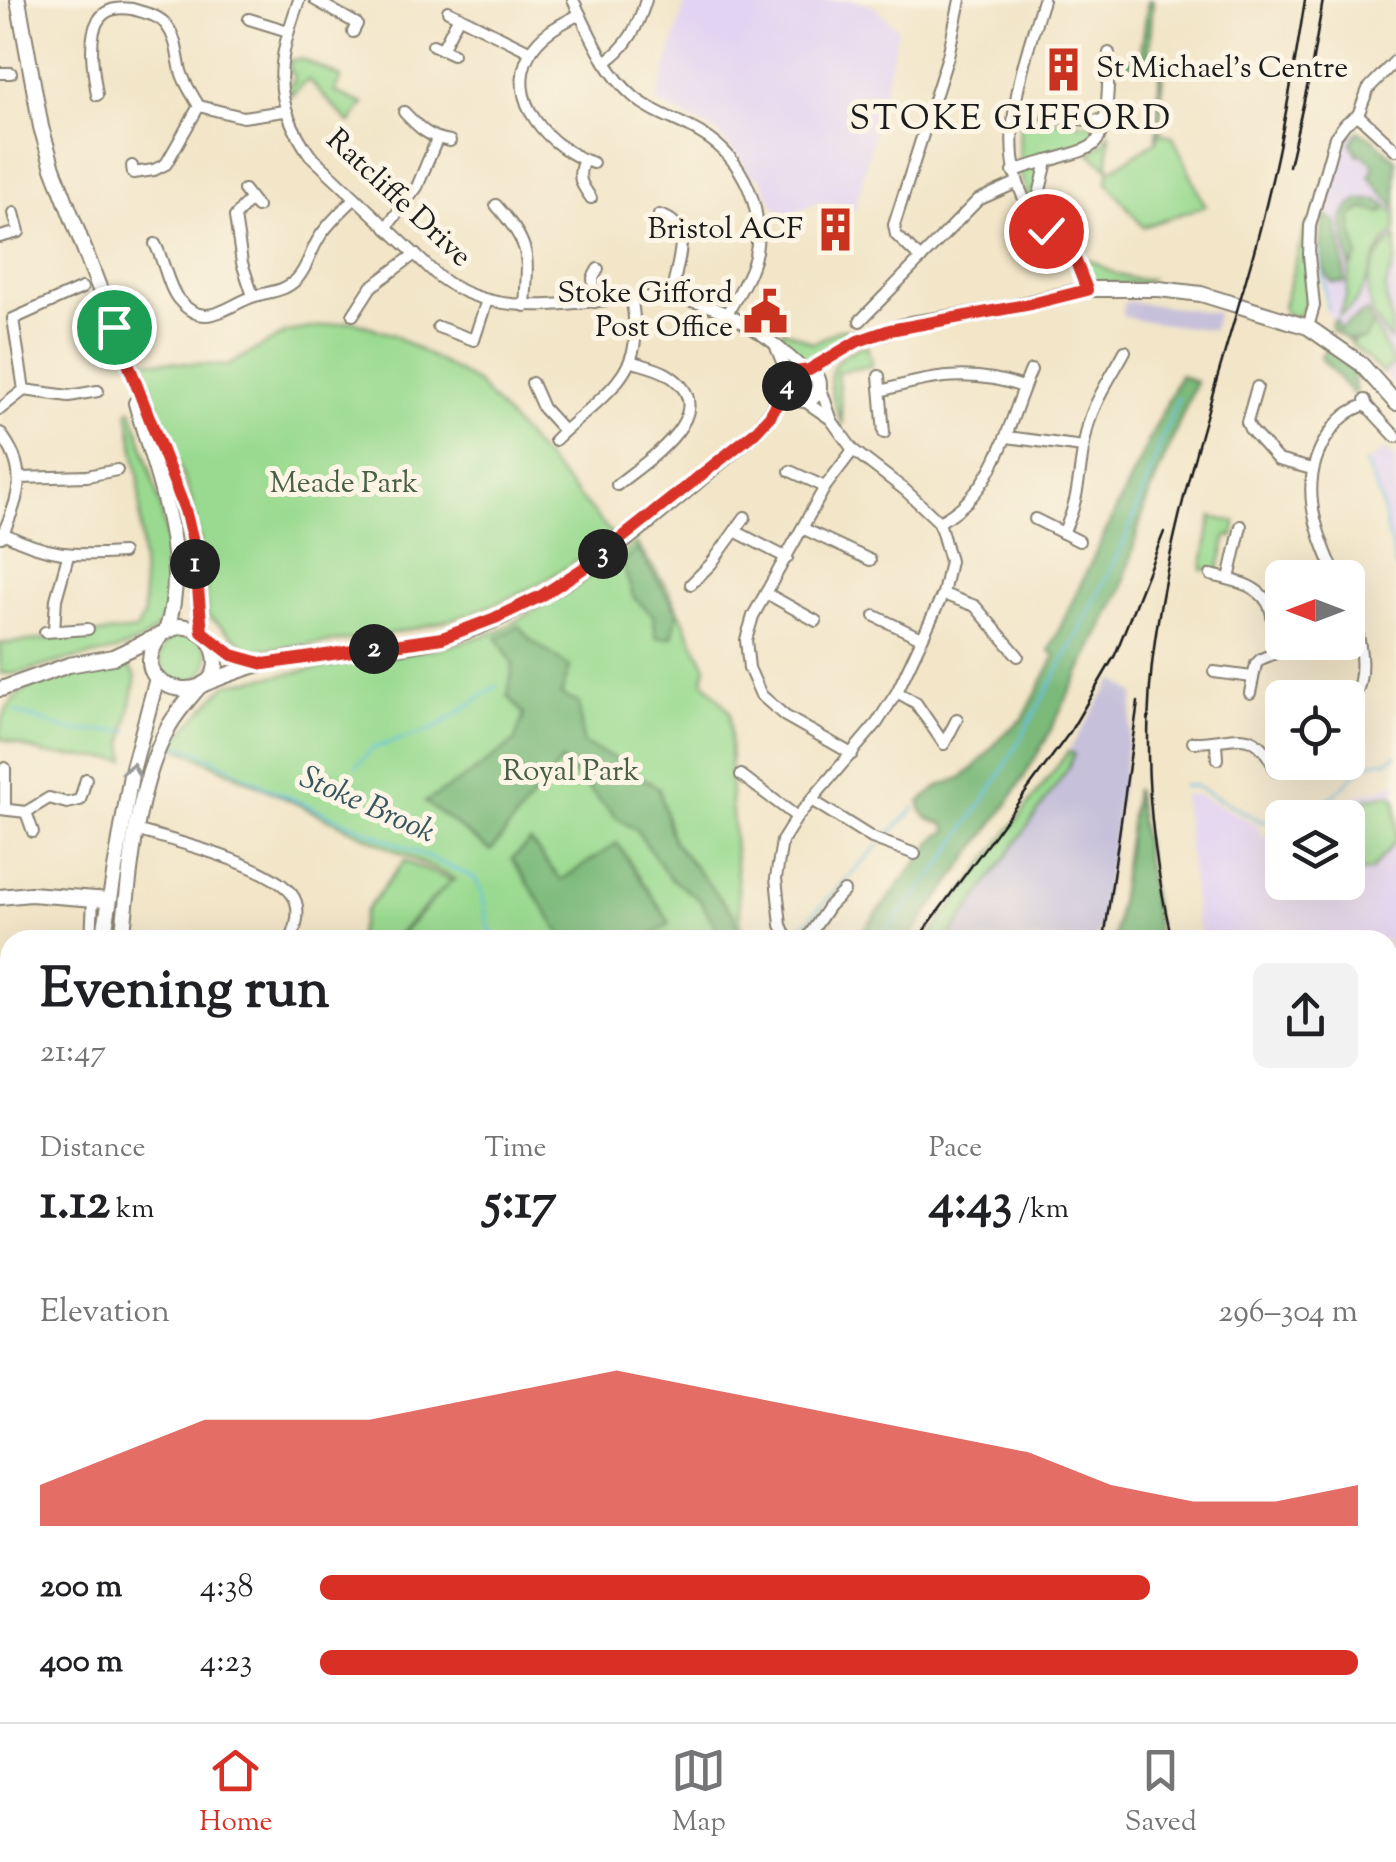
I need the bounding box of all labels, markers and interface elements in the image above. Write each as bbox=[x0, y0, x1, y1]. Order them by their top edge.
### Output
building icon: St Michael's Centre bbox=[1039, 45, 1087, 93]
place label: St Michael's Centre bbox=[1096, 48, 1348, 91]
district label: STOKE GIFFORD bbox=[849, 95, 1173, 146]
street label: Ratcliffe Drive bbox=[315, 120, 481, 278]
pin bbox=[1004, 189, 1089, 274]
icon: check bbox=[1019, 204, 1074, 259]
building icon: Bristol ACF bbox=[812, 206, 860, 254]
place label: Bristol ACF bbox=[648, 209, 803, 252]
place label: Stoke Gifford Post Office bbox=[557, 273, 733, 350]
pin bbox=[72, 285, 157, 370]
public building icon: Stoke Gifford Post Office bbox=[742, 287, 790, 335]
icon: arrive bbox=[87, 300, 142, 355]
pin: 4 bbox=[762, 361, 812, 411]
text: 4 bbox=[780, 366, 794, 406]
park label: Meade Park bbox=[270, 463, 418, 506]
pin: 3 bbox=[578, 529, 628, 579]
text: 3 bbox=[597, 534, 609, 574]
pin: 1 bbox=[170, 539, 220, 589]
text: 1 bbox=[190, 544, 200, 584]
north arrow bbox=[1265, 560, 1365, 660]
map controls bbox=[1265, 560, 1365, 900]
pin: 2 bbox=[349, 624, 399, 674]
text: 2 bbox=[367, 629, 381, 669]
button: locate bbox=[1265, 680, 1365, 780]
park label: Royal Park bbox=[502, 751, 640, 794]
water label: Stoke Brook bbox=[292, 756, 442, 856]
one-way arrow bbox=[121, 762, 142, 778]
button: layers bbox=[1265, 800, 1365, 900]
text: Evening run bbox=[40, 953, 329, 1032]
button: share bbox=[1253, 963, 1358, 1068]
text: 21:47 bbox=[40, 1030, 106, 1076]
text: Distance bbox=[40, 1129, 146, 1169]
text: Time bbox=[484, 1129, 547, 1169]
text: Pace bbox=[929, 1129, 982, 1169]
text: 1.12 bbox=[40, 1169, 110, 1241]
text: 5:17 bbox=[484, 1169, 556, 1241]
text: 4:43 bbox=[929, 1169, 1012, 1241]
text: km bbox=[110, 1190, 154, 1230]
text: /km bbox=[1012, 1190, 1069, 1230]
text: Elevation bbox=[40, 1290, 170, 1336]
text: 296–304 m bbox=[1218, 1290, 1358, 1336]
text: 200 m bbox=[40, 1565, 122, 1611]
text: 4:38 bbox=[200, 1565, 253, 1611]
text: 400 m bbox=[40, 1640, 123, 1686]
text: 4:23 bbox=[200, 1640, 252, 1686]
tab: Home bbox=[199, 1743, 273, 1843]
tab: Map bbox=[671, 1743, 726, 1843]
tab: Saved bbox=[1125, 1743, 1197, 1843]

